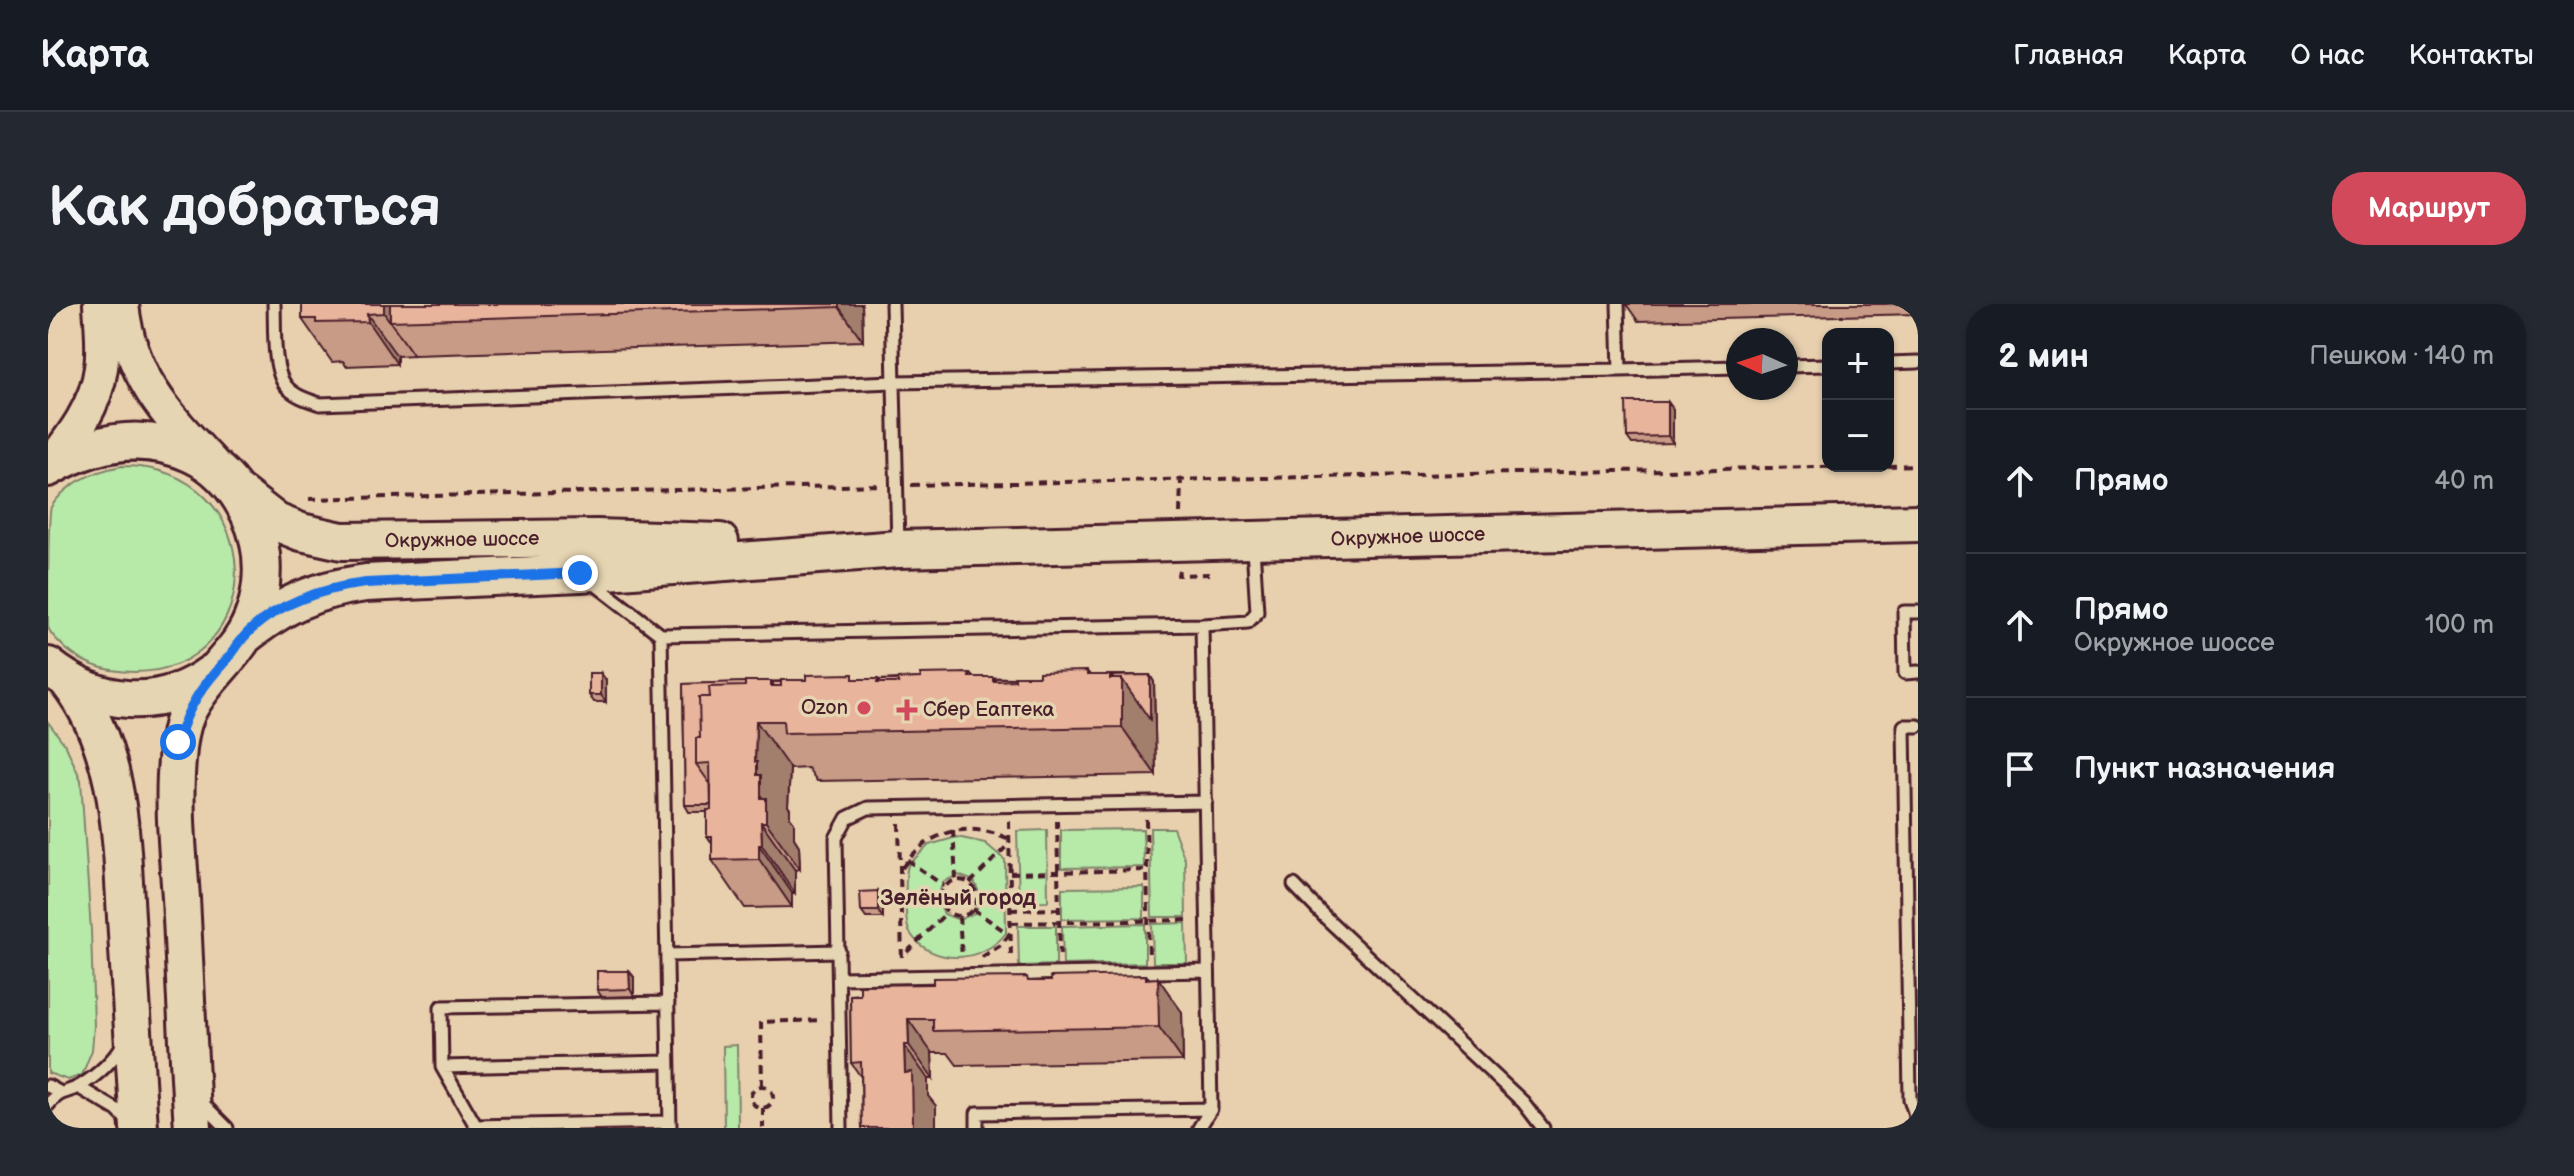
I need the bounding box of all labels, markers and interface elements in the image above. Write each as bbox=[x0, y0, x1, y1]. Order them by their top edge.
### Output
text: Карта bbox=[40, 33, 149, 78]
text: Главная bbox=[2013, 39, 2124, 72]
text: Карта bbox=[2168, 39, 2247, 72]
text: О нас bbox=[2291, 39, 2364, 72]
text: Контакты bbox=[2408, 39, 2534, 72]
button: Маршрут bbox=[2332, 172, 2526, 245]
text: Как добраться bbox=[48, 175, 441, 242]
north arrow bbox=[1726, 328, 1798, 400]
map controls bbox=[1822, 328, 1894, 472]
button: + bbox=[1822, 328, 1894, 400]
text: 2 мин bbox=[1998, 336, 2089, 377]
text: Пешком · 140 m bbox=[2309, 341, 2494, 372]
button: − bbox=[1822, 400, 1894, 472]
icon: ahead bbox=[1998, 459, 2042, 503]
text: Прямо bbox=[2074, 463, 2168, 499]
text: 40 m bbox=[2434, 466, 2494, 497]
street label: Окружное шоссе bbox=[1330, 522, 1486, 552]
street label: Окружное шоссе bbox=[385, 527, 539, 553]
route end bbox=[562, 555, 598, 591]
text: Прямо bbox=[2074, 592, 2168, 628]
icon: ahead bbox=[1998, 603, 2042, 647]
text: 100 m bbox=[2425, 610, 2494, 641]
text: Окружное шоссе bbox=[2074, 628, 2275, 659]
place label: Ozon bbox=[801, 696, 848, 720]
place label: Сбер Еаптека bbox=[923, 698, 1054, 722]
marker: Ozon bbox=[855, 699, 873, 717]
marker: Сбер Еаптека bbox=[898, 701, 916, 719]
route start bbox=[160, 724, 196, 760]
icon: arrive bbox=[1998, 747, 2042, 791]
text: Пункт назначения bbox=[2074, 751, 2335, 787]
district label: Зелёный город bbox=[880, 885, 1037, 912]

